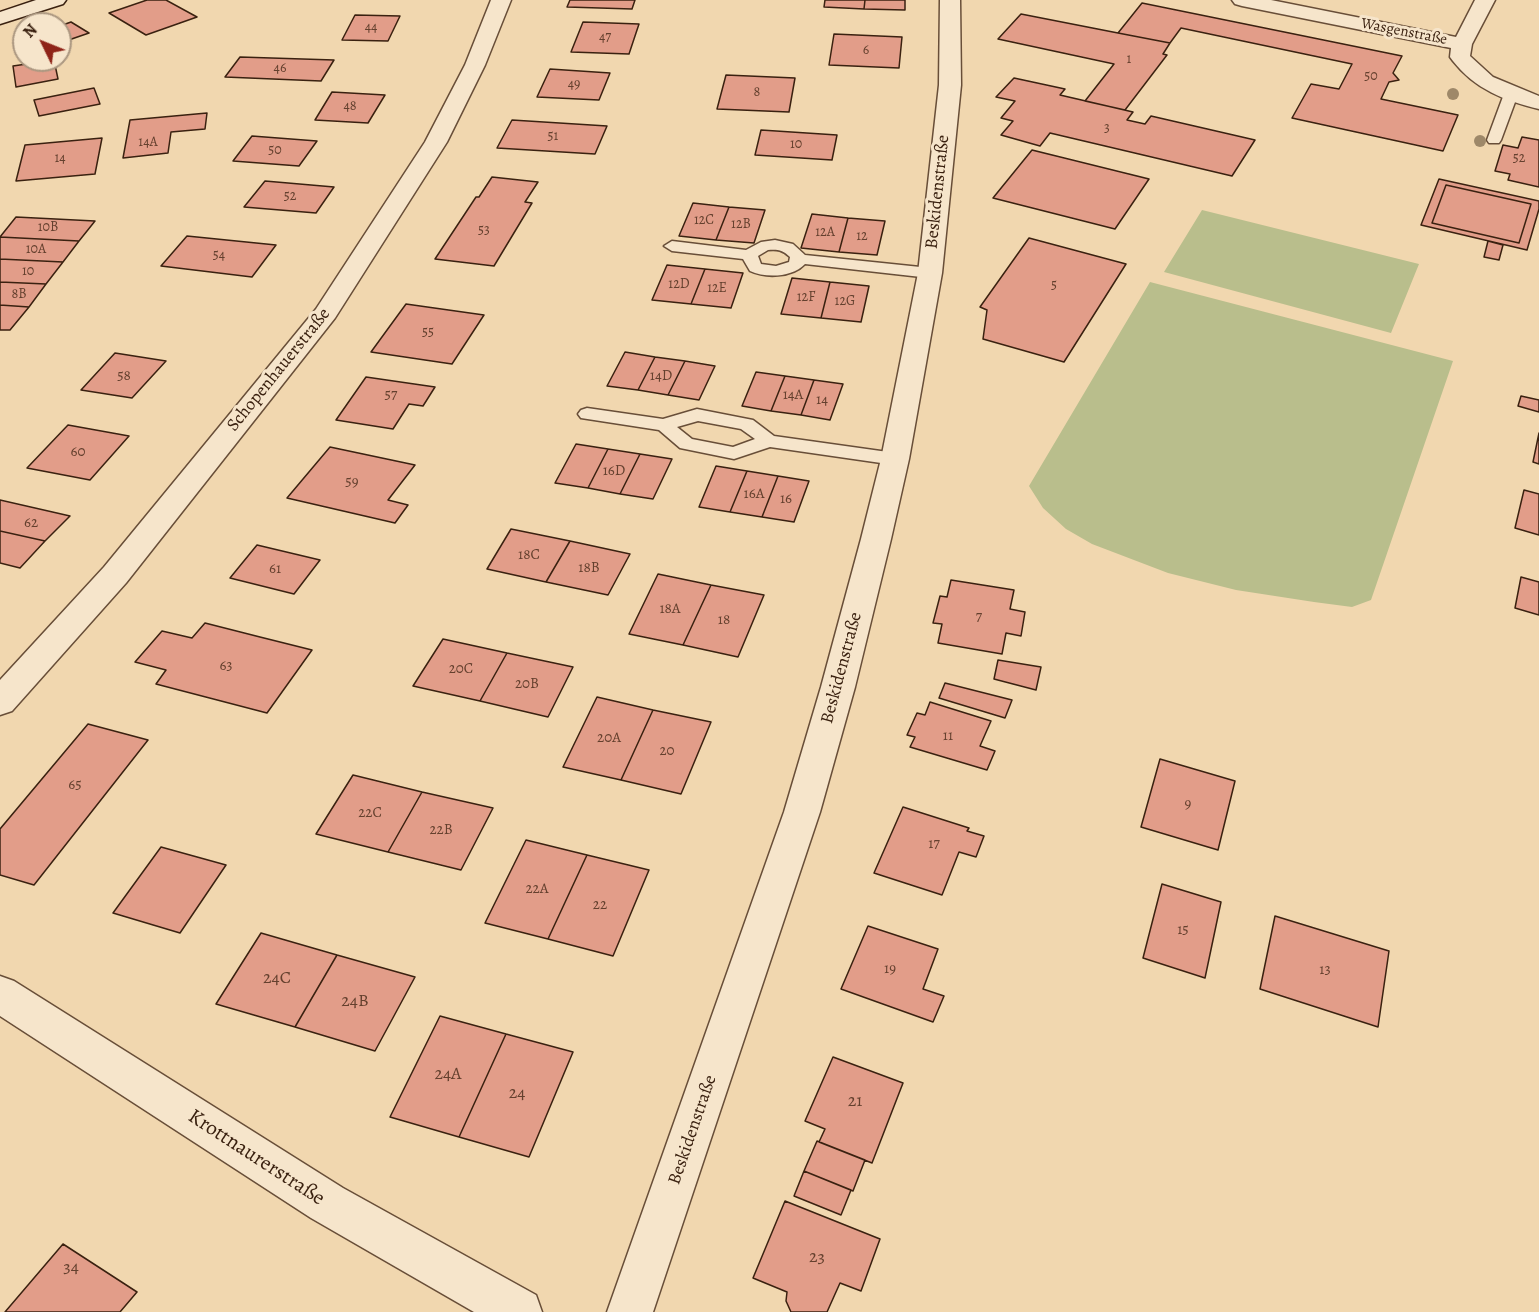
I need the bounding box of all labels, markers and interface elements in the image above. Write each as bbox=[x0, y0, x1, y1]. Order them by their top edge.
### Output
north arrow bbox=[12, 12, 72, 72]
street label: Wasgenstraße bbox=[1359, 15, 1449, 49]
text: N bbox=[18, 19, 42, 43]
house number: 44 bbox=[365, 20, 377, 36]
house number: 47 bbox=[599, 30, 611, 46]
house number: 6 bbox=[863, 43, 869, 59]
house number: 1 bbox=[1127, 52, 1131, 68]
house number: 46 bbox=[274, 61, 286, 77]
house number: 50 bbox=[1364, 69, 1378, 85]
house number: 49 bbox=[568, 77, 580, 93]
house number: 8 bbox=[754, 85, 760, 101]
house number: 48 bbox=[343, 99, 357, 115]
house number: 3 bbox=[1104, 121, 1110, 137]
house number: 51 bbox=[548, 129, 558, 145]
street label: Beskidenstraße bbox=[921, 134, 955, 250]
house number: 14A bbox=[138, 135, 158, 151]
house number: 10 bbox=[790, 137, 802, 153]
house number: 50 bbox=[268, 143, 282, 159]
house number: 14 bbox=[54, 151, 66, 167]
house number: 52 bbox=[1513, 151, 1525, 167]
house number: 52 bbox=[284, 189, 296, 205]
house number: 12C bbox=[694, 213, 714, 229]
house number: 12B bbox=[731, 217, 751, 233]
house number: 10B bbox=[38, 220, 58, 236]
house number: 53 bbox=[478, 223, 490, 239]
house number: 12A bbox=[815, 225, 835, 241]
house number: 12 bbox=[856, 229, 868, 245]
house number: 10A bbox=[26, 242, 46, 258]
house number: 54 bbox=[213, 248, 225, 264]
house number: 10 bbox=[22, 264, 34, 280]
house number: 12D bbox=[668, 277, 690, 293]
house number: 5 bbox=[1051, 278, 1057, 294]
house number: 12E bbox=[707, 281, 727, 297]
house number: 8B bbox=[11, 287, 27, 303]
house number: 12F bbox=[797, 290, 815, 306]
house number: 12G bbox=[835, 294, 855, 310]
street label: Schopenhauerstraße bbox=[223, 304, 335, 436]
house number: 55 bbox=[422, 325, 434, 341]
house number: 58 bbox=[117, 367, 131, 385]
house number: 14D bbox=[650, 367, 672, 385]
house number: 57 bbox=[385, 386, 397, 404]
house number: 14A bbox=[783, 386, 803, 404]
house number: 14 bbox=[816, 391, 828, 409]
house number: 60 bbox=[71, 443, 85, 461]
house number: 16D bbox=[603, 462, 625, 480]
house number: 59 bbox=[345, 473, 359, 491]
house number: 16A bbox=[744, 485, 764, 503]
house number: 16 bbox=[780, 490, 792, 508]
house number: 62 bbox=[24, 514, 38, 532]
house number: 18C bbox=[518, 546, 540, 564]
house number: 18B bbox=[578, 559, 600, 577]
house number: 61 bbox=[269, 560, 281, 578]
house number: 18A bbox=[659, 600, 681, 618]
house number: 7 bbox=[976, 608, 982, 626]
street label: Beskidenstraße bbox=[817, 610, 867, 726]
house number: 18 bbox=[718, 611, 730, 629]
house number: 63 bbox=[219, 657, 233, 675]
house number: 20C bbox=[449, 660, 473, 678]
house number: 20B bbox=[515, 675, 539, 693]
house number: 11 bbox=[943, 727, 953, 745]
house number: 20A bbox=[597, 729, 621, 747]
house number: 20 bbox=[659, 742, 675, 760]
house number: 65 bbox=[68, 776, 82, 794]
house number: 9 bbox=[1185, 795, 1191, 813]
house number: 22C bbox=[358, 804, 382, 822]
house number: 22B bbox=[429, 821, 453, 839]
house number: 17 bbox=[928, 835, 940, 853]
house number: 22A bbox=[525, 880, 549, 898]
house number: 22 bbox=[593, 896, 607, 914]
house number: 15 bbox=[1177, 921, 1189, 939]
house number: 19 bbox=[884, 960, 896, 978]
house number: 13 bbox=[1319, 961, 1331, 979]
house number: 24C bbox=[263, 968, 291, 990]
house number: 24B bbox=[341, 991, 369, 1013]
house number: 24A bbox=[434, 1064, 462, 1086]
street label: Beskidenstraße bbox=[664, 1072, 722, 1188]
house number: 24 bbox=[509, 1083, 525, 1105]
house number: 21 bbox=[848, 1091, 862, 1113]
street label: Krottnaurerstraße bbox=[183, 1104, 329, 1212]
house number: 23 bbox=[809, 1247, 825, 1269]
house number: 34 bbox=[63, 1257, 79, 1279]

